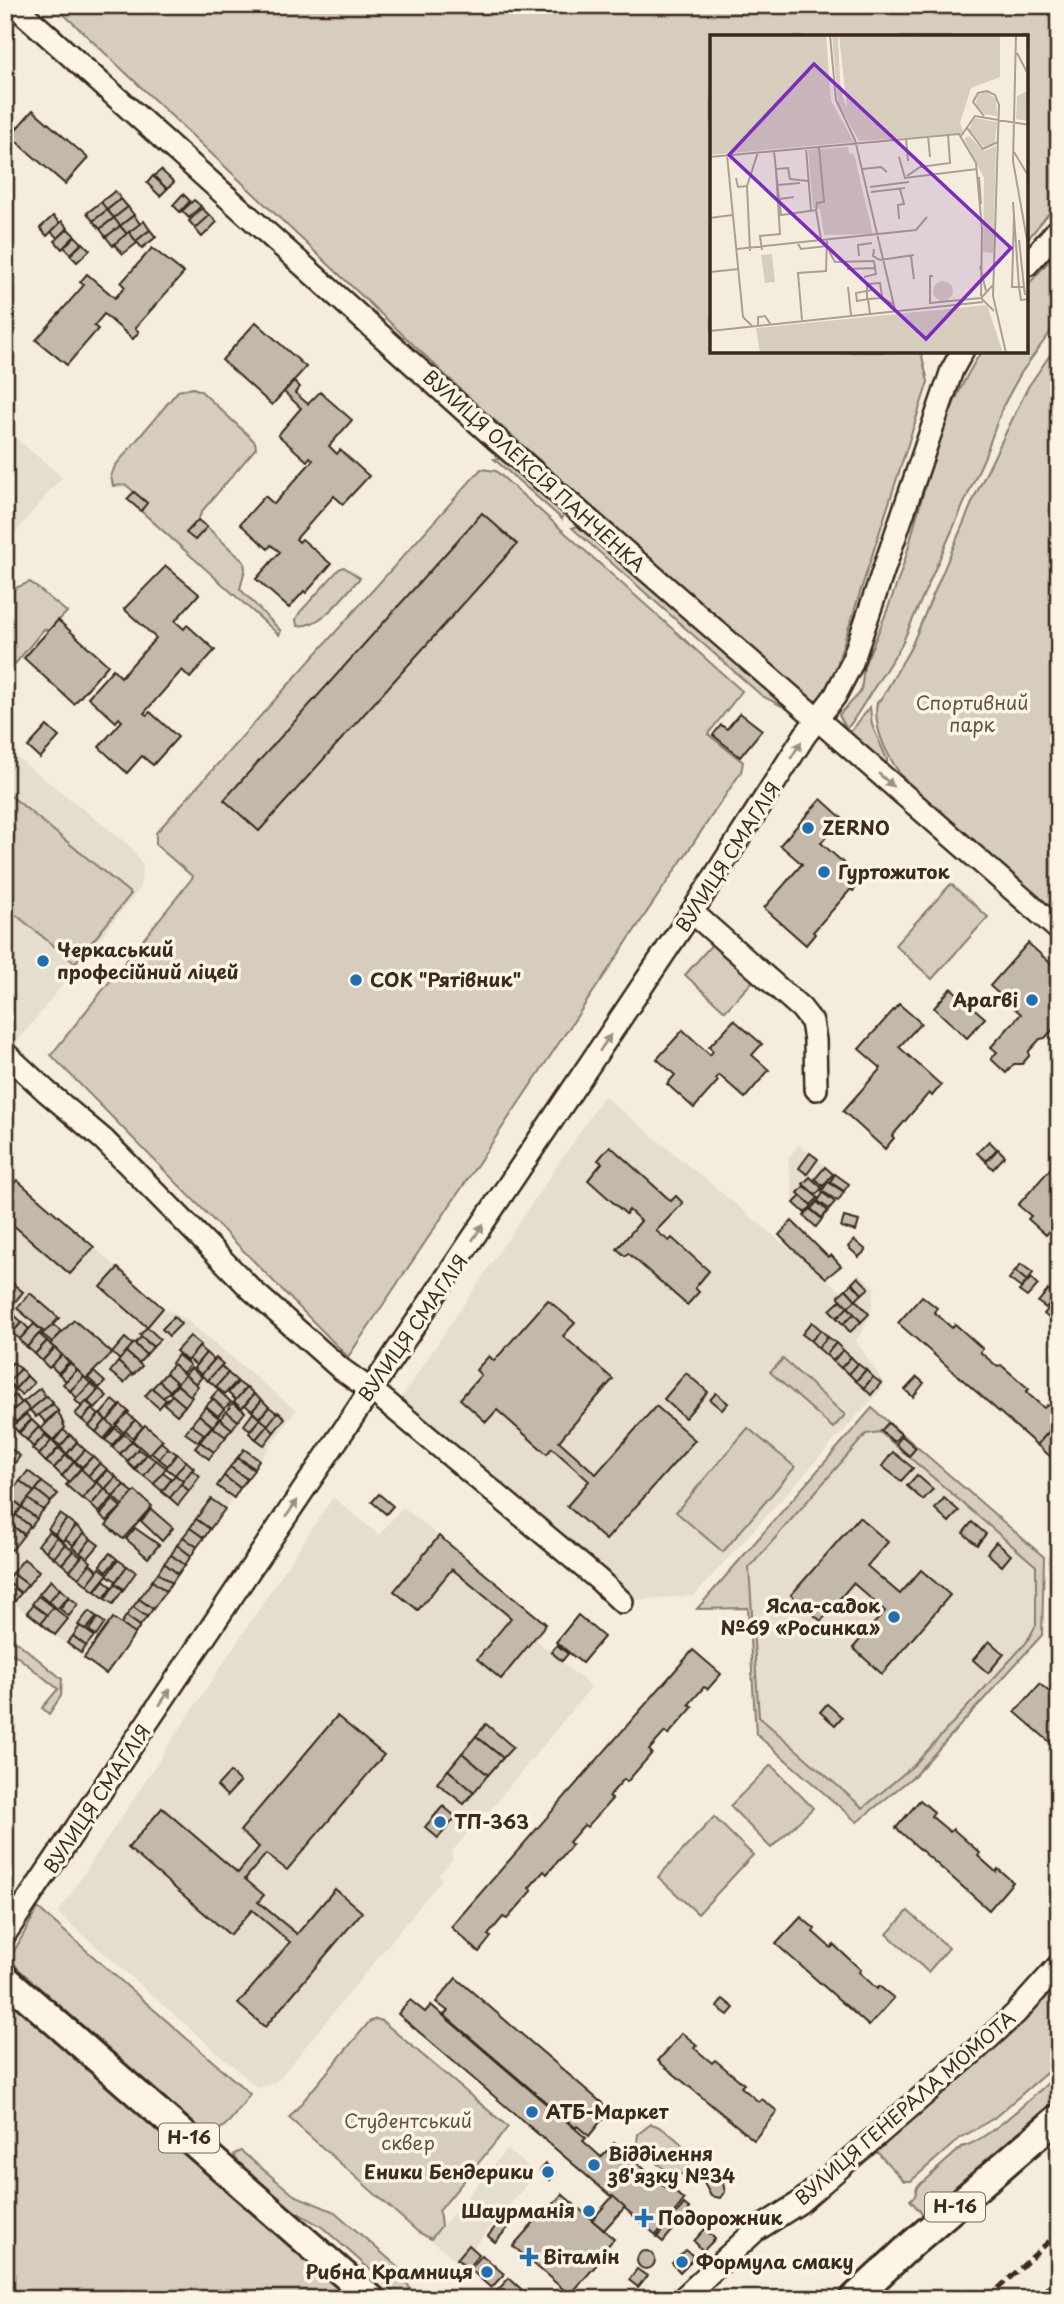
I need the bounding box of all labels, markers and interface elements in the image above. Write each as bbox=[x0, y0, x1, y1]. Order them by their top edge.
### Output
inset map bbox=[710, 35, 1029, 354]
street label: ВУЛИЦЯ ОЛЕКСІЯ ПАНЧЕНКА bbox=[417, 363, 652, 578]
park label: Спортивний парк bbox=[916, 688, 1028, 738]
one-way arrow bbox=[789, 740, 802, 760]
one-way arrow bbox=[877, 772, 895, 788]
street label: ВУЛИЦЯ СМАГЛІЯ bbox=[668, 776, 786, 937]
place label: ZERNO bbox=[822, 813, 890, 841]
marker: ZERNO bbox=[800, 820, 816, 836]
place label: Гуртожиток bbox=[838, 857, 950, 885]
marker: Гуртожиток bbox=[816, 864, 832, 880]
place label: Черкаський професійний ліцей bbox=[57, 935, 239, 985]
marker: Черкаський професійний ліцей bbox=[35, 953, 51, 969]
place label: СОК "Рятівник" bbox=[370, 965, 521, 993]
marker: СОК "Рятівник" bbox=[348, 972, 364, 988]
place label: Арагві bbox=[952, 985, 1018, 1013]
marker: Арагві bbox=[1024, 992, 1040, 1008]
one-way arrow bbox=[598, 1034, 612, 1052]
one-way arrow bbox=[472, 1223, 485, 1242]
street label: ВУЛИЦЯ СМАГЛІЯ bbox=[351, 1248, 474, 1407]
one-way arrow bbox=[285, 1498, 298, 1517]
place label: Ясла-садок №69 «Росинка» bbox=[721, 1591, 881, 1641]
marker: Ясла-садок №69 «Росинка» bbox=[886, 1609, 902, 1625]
one-way arrow bbox=[158, 1688, 172, 1706]
street label: ВУЛИЦЯ СМАГЛІЯ bbox=[36, 1718, 156, 1878]
place label: ТП-363 bbox=[454, 1807, 529, 1835]
marker: ТП-363 bbox=[432, 1814, 448, 1830]
street label: ВУЛИЦЯ ГЕНЕРАЛА МОМОТА bbox=[788, 2003, 1021, 2211]
place label: АТБ-Маркет bbox=[546, 2097, 670, 2125]
marker: АТБ-Маркет bbox=[524, 2104, 540, 2120]
park label: Студентський сквер bbox=[344, 2106, 472, 2156]
road number: Н-16 bbox=[159, 2124, 219, 2152]
place label: Відділення зв'язку №34 bbox=[607, 2139, 735, 2189]
place label: Еники Бендерики bbox=[364, 2157, 534, 2185]
marker: Відділення зв'язку №34 bbox=[586, 2157, 602, 2173]
marker: Еники Бендерики bbox=[540, 2164, 556, 2180]
road number: Н-16 bbox=[925, 2192, 985, 2222]
place label: Шаурманія bbox=[461, 2196, 575, 2224]
marker: Шаурманія bbox=[581, 2203, 597, 2219]
place label: Подорожник bbox=[658, 2203, 784, 2231]
marker: Подорожник bbox=[636, 2210, 652, 2226]
place label: Вітамін bbox=[543, 2242, 620, 2270]
place label: Формула смаку bbox=[696, 2247, 853, 2275]
marker: Вітамін bbox=[521, 2249, 537, 2265]
marker: Формула смаку bbox=[674, 2254, 690, 2270]
place label: Рибна Крамниця bbox=[305, 2257, 473, 2285]
marker: Рибна Крамниця bbox=[479, 2264, 495, 2280]

